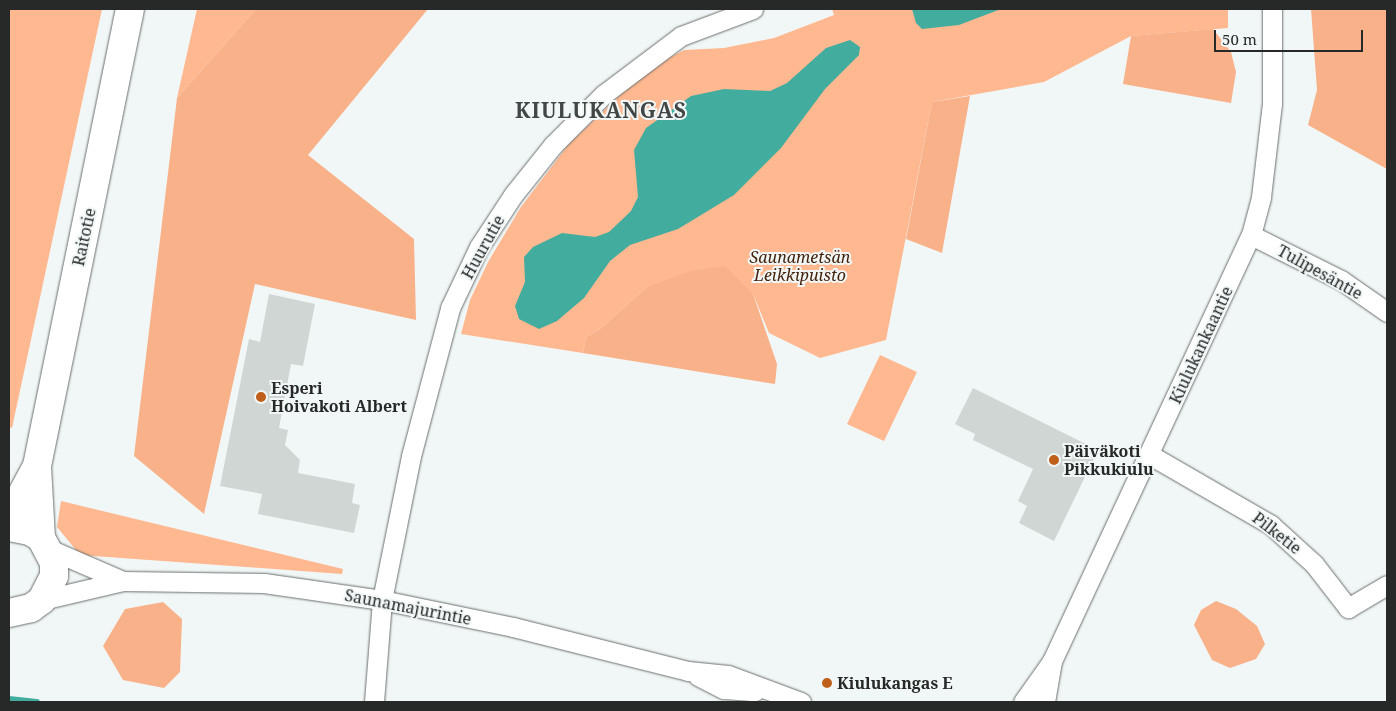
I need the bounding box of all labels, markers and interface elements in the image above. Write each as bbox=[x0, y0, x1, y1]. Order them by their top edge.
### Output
scale bar bbox=[1216, 20, 1365, 52]
text: 50 m bbox=[1222, 29, 1257, 49]
district label: KIULUKANGAS bbox=[514, 97, 688, 123]
street label: Raitotie bbox=[68, 206, 100, 268]
street label: Huurutie bbox=[458, 212, 508, 282]
street label: Tulipesäntie bbox=[1274, 241, 1366, 303]
park label: Saunametsän Leikkipuisto bbox=[750, 247, 850, 285]
street label: Kiulukankaantie bbox=[1165, 283, 1237, 407]
place label: Esperi Hoivakoti Albert bbox=[271, 378, 407, 416]
marker: Esperi Hoivakoti Albert bbox=[255, 391, 267, 403]
place label: Päiväkoti Pikkukiulu bbox=[1064, 441, 1154, 479]
marker: Päiväkoti Pikkukiulu bbox=[1048, 454, 1060, 466]
street label: Pilketie bbox=[1249, 508, 1305, 558]
street label: Saunamajurintie bbox=[343, 585, 473, 629]
place label: Kiulukangas E bbox=[837, 673, 953, 693]
marker: Kiulukangas E bbox=[821, 677, 833, 689]

